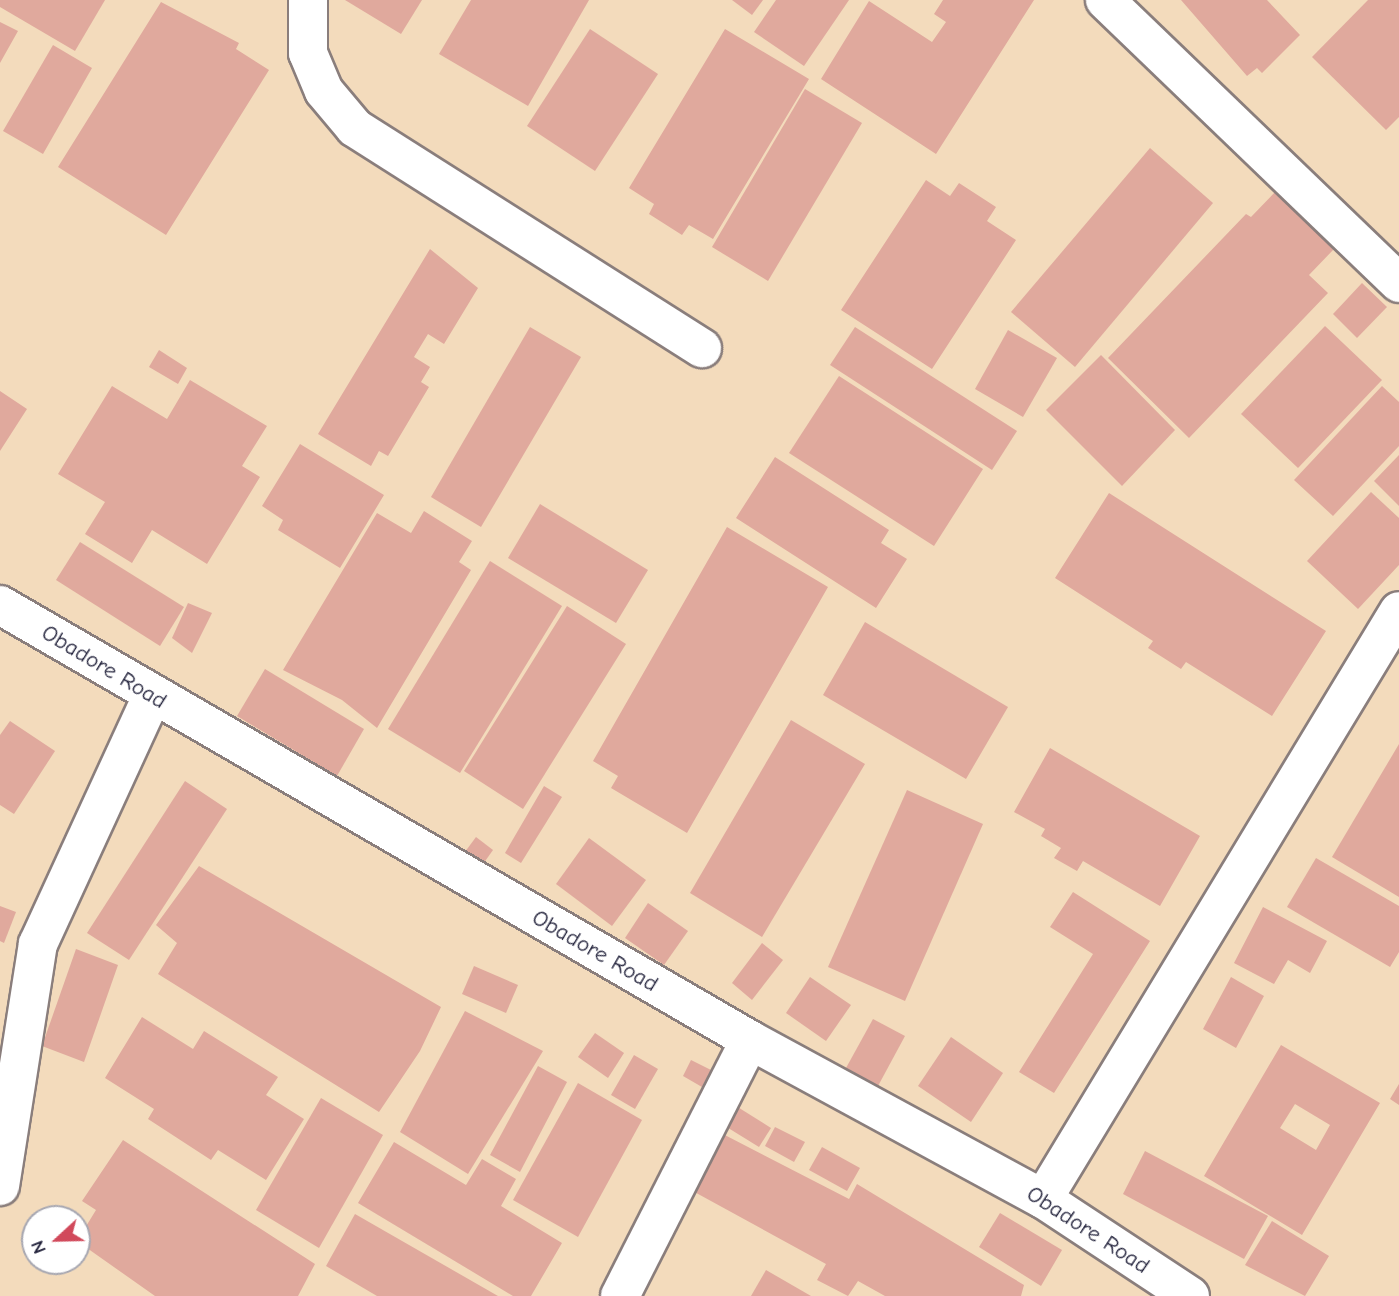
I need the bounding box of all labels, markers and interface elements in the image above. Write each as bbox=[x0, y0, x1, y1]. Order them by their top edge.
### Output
street label: Obadore Road bbox=[37, 619, 171, 715]
street label: Obadore Road bbox=[527, 904, 663, 998]
street label: Obadore Road bbox=[1021, 1180, 1155, 1280]
north arrow bbox=[21, 1205, 91, 1275]
text: N bbox=[26, 1237, 51, 1257]

